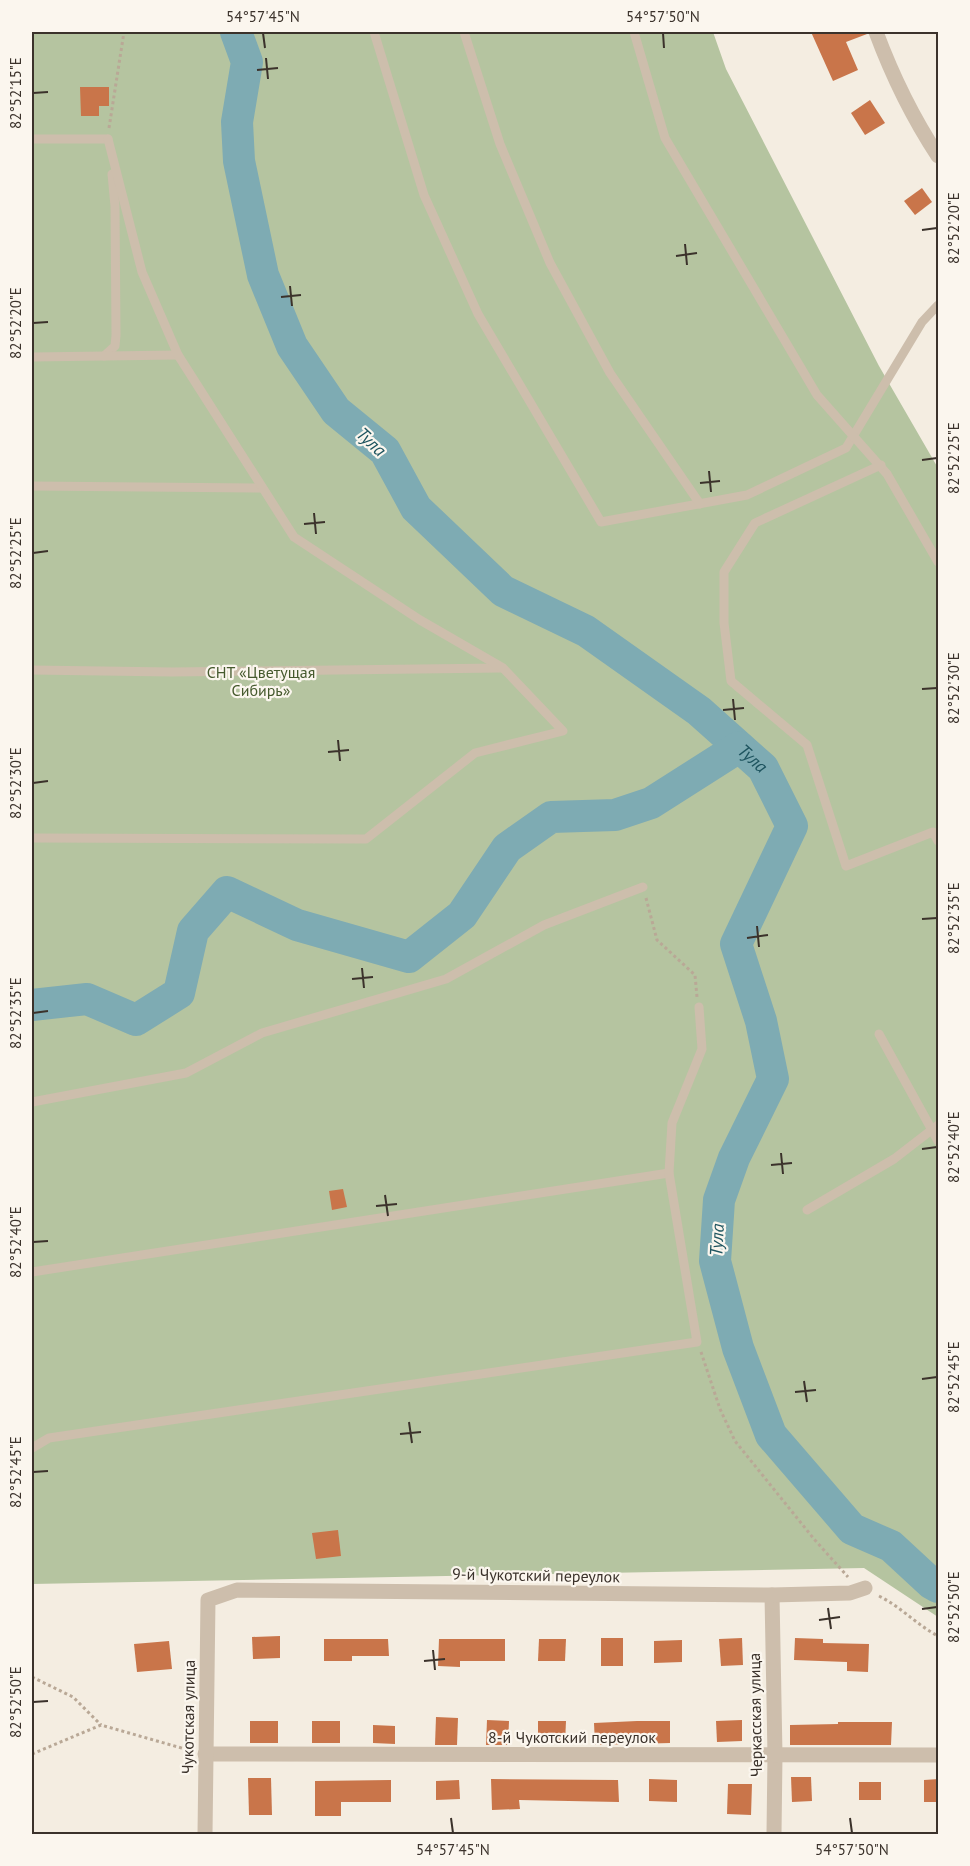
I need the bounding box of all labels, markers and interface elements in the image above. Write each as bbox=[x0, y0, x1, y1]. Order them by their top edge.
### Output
text: 54°57'45"N bbox=[226, 7, 300, 26]
text: 54°57'50"N bbox=[626, 7, 700, 26]
text: 82°52'15"E bbox=[6, 57, 25, 129]
text: 82°52'20"E bbox=[944, 192, 963, 264]
text: 82°52'20"E bbox=[6, 287, 25, 359]
water label: Тула bbox=[352, 422, 391, 461]
text: 82°52'25"E bbox=[944, 422, 963, 494]
text: 82°52'25"E bbox=[6, 517, 25, 589]
text: 82°52'30"E bbox=[944, 652, 963, 724]
park label: СНТ «Цветущая Сибирь» bbox=[207, 662, 315, 700]
water label: Тула bbox=[733, 739, 773, 778]
text: 82°52'30"E bbox=[6, 747, 25, 819]
text: 82°52'35"E bbox=[944, 882, 963, 954]
text: 82°52'35"E bbox=[6, 977, 25, 1049]
text: 82°52'40"E bbox=[944, 1111, 963, 1183]
text: 82°52'40"E bbox=[6, 1206, 25, 1278]
water label: Тула bbox=[704, 1223, 729, 1257]
text: 82°52'45"E bbox=[944, 1341, 963, 1413]
text: 82°52'45"E bbox=[6, 1436, 25, 1508]
street label: 9-й Чукотский переулок bbox=[452, 1564, 620, 1586]
text: 82°52'50"E bbox=[944, 1571, 963, 1643]
street label: Черкасская улица bbox=[744, 1653, 766, 1777]
street label: Чукотская улица bbox=[177, 1660, 199, 1774]
text: 82°52'50"E bbox=[6, 1666, 25, 1738]
street label: 8-й Чукотский переулок bbox=[488, 1727, 656, 1747]
text: 54°57'45"N bbox=[416, 1840, 490, 1859]
text: 54°57'50"N bbox=[815, 1840, 889, 1859]

